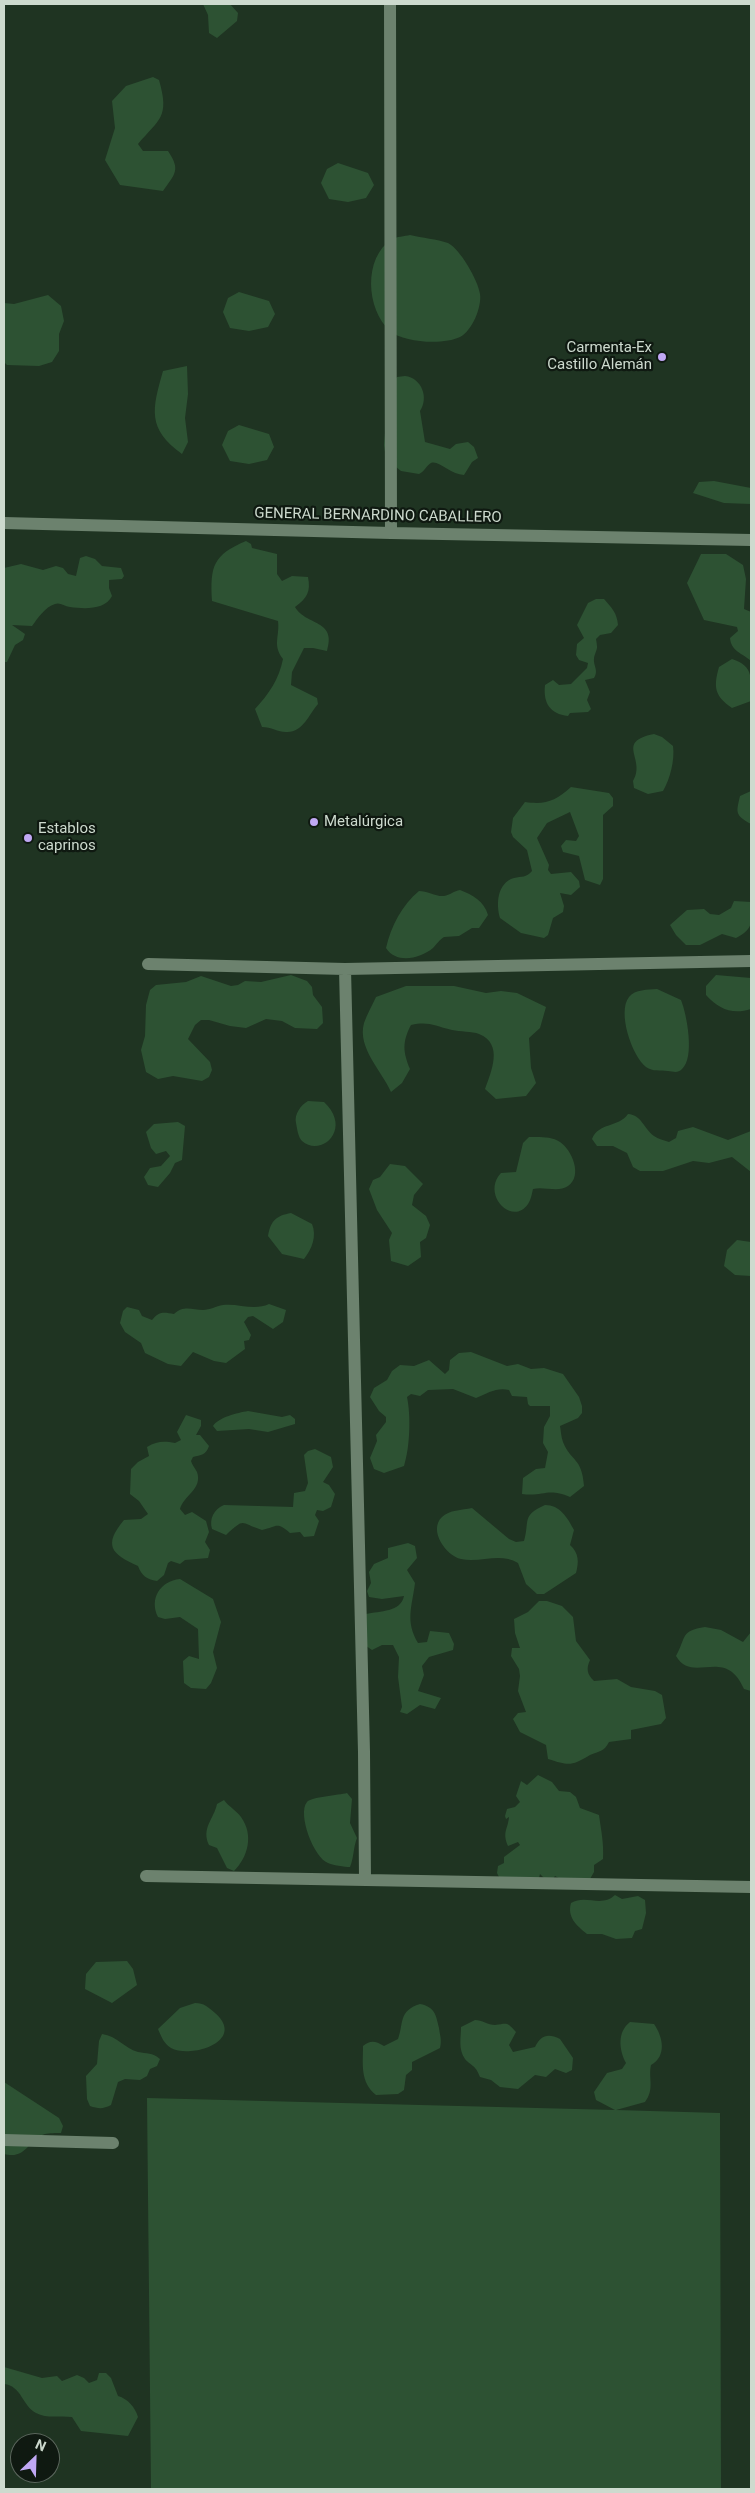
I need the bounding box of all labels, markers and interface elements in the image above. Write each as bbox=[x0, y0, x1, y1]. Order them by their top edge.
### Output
place label: Carmenta-Ex Castillo Alemán bbox=[547, 339, 652, 374]
marker: Carmenta-Ex Castillo Alemán bbox=[656, 351, 668, 363]
street label: GENERAL BERNARDINO CABALLERO bbox=[254, 505, 502, 527]
place label: Metalúrgica bbox=[324, 813, 403, 831]
marker: Metalúrgica bbox=[308, 816, 320, 828]
place label: Establos caprinos bbox=[38, 820, 96, 855]
marker: Establos caprinos bbox=[22, 832, 34, 844]
north arrow bbox=[10, 2433, 60, 2483]
text: N bbox=[33, 2436, 48, 2455]

